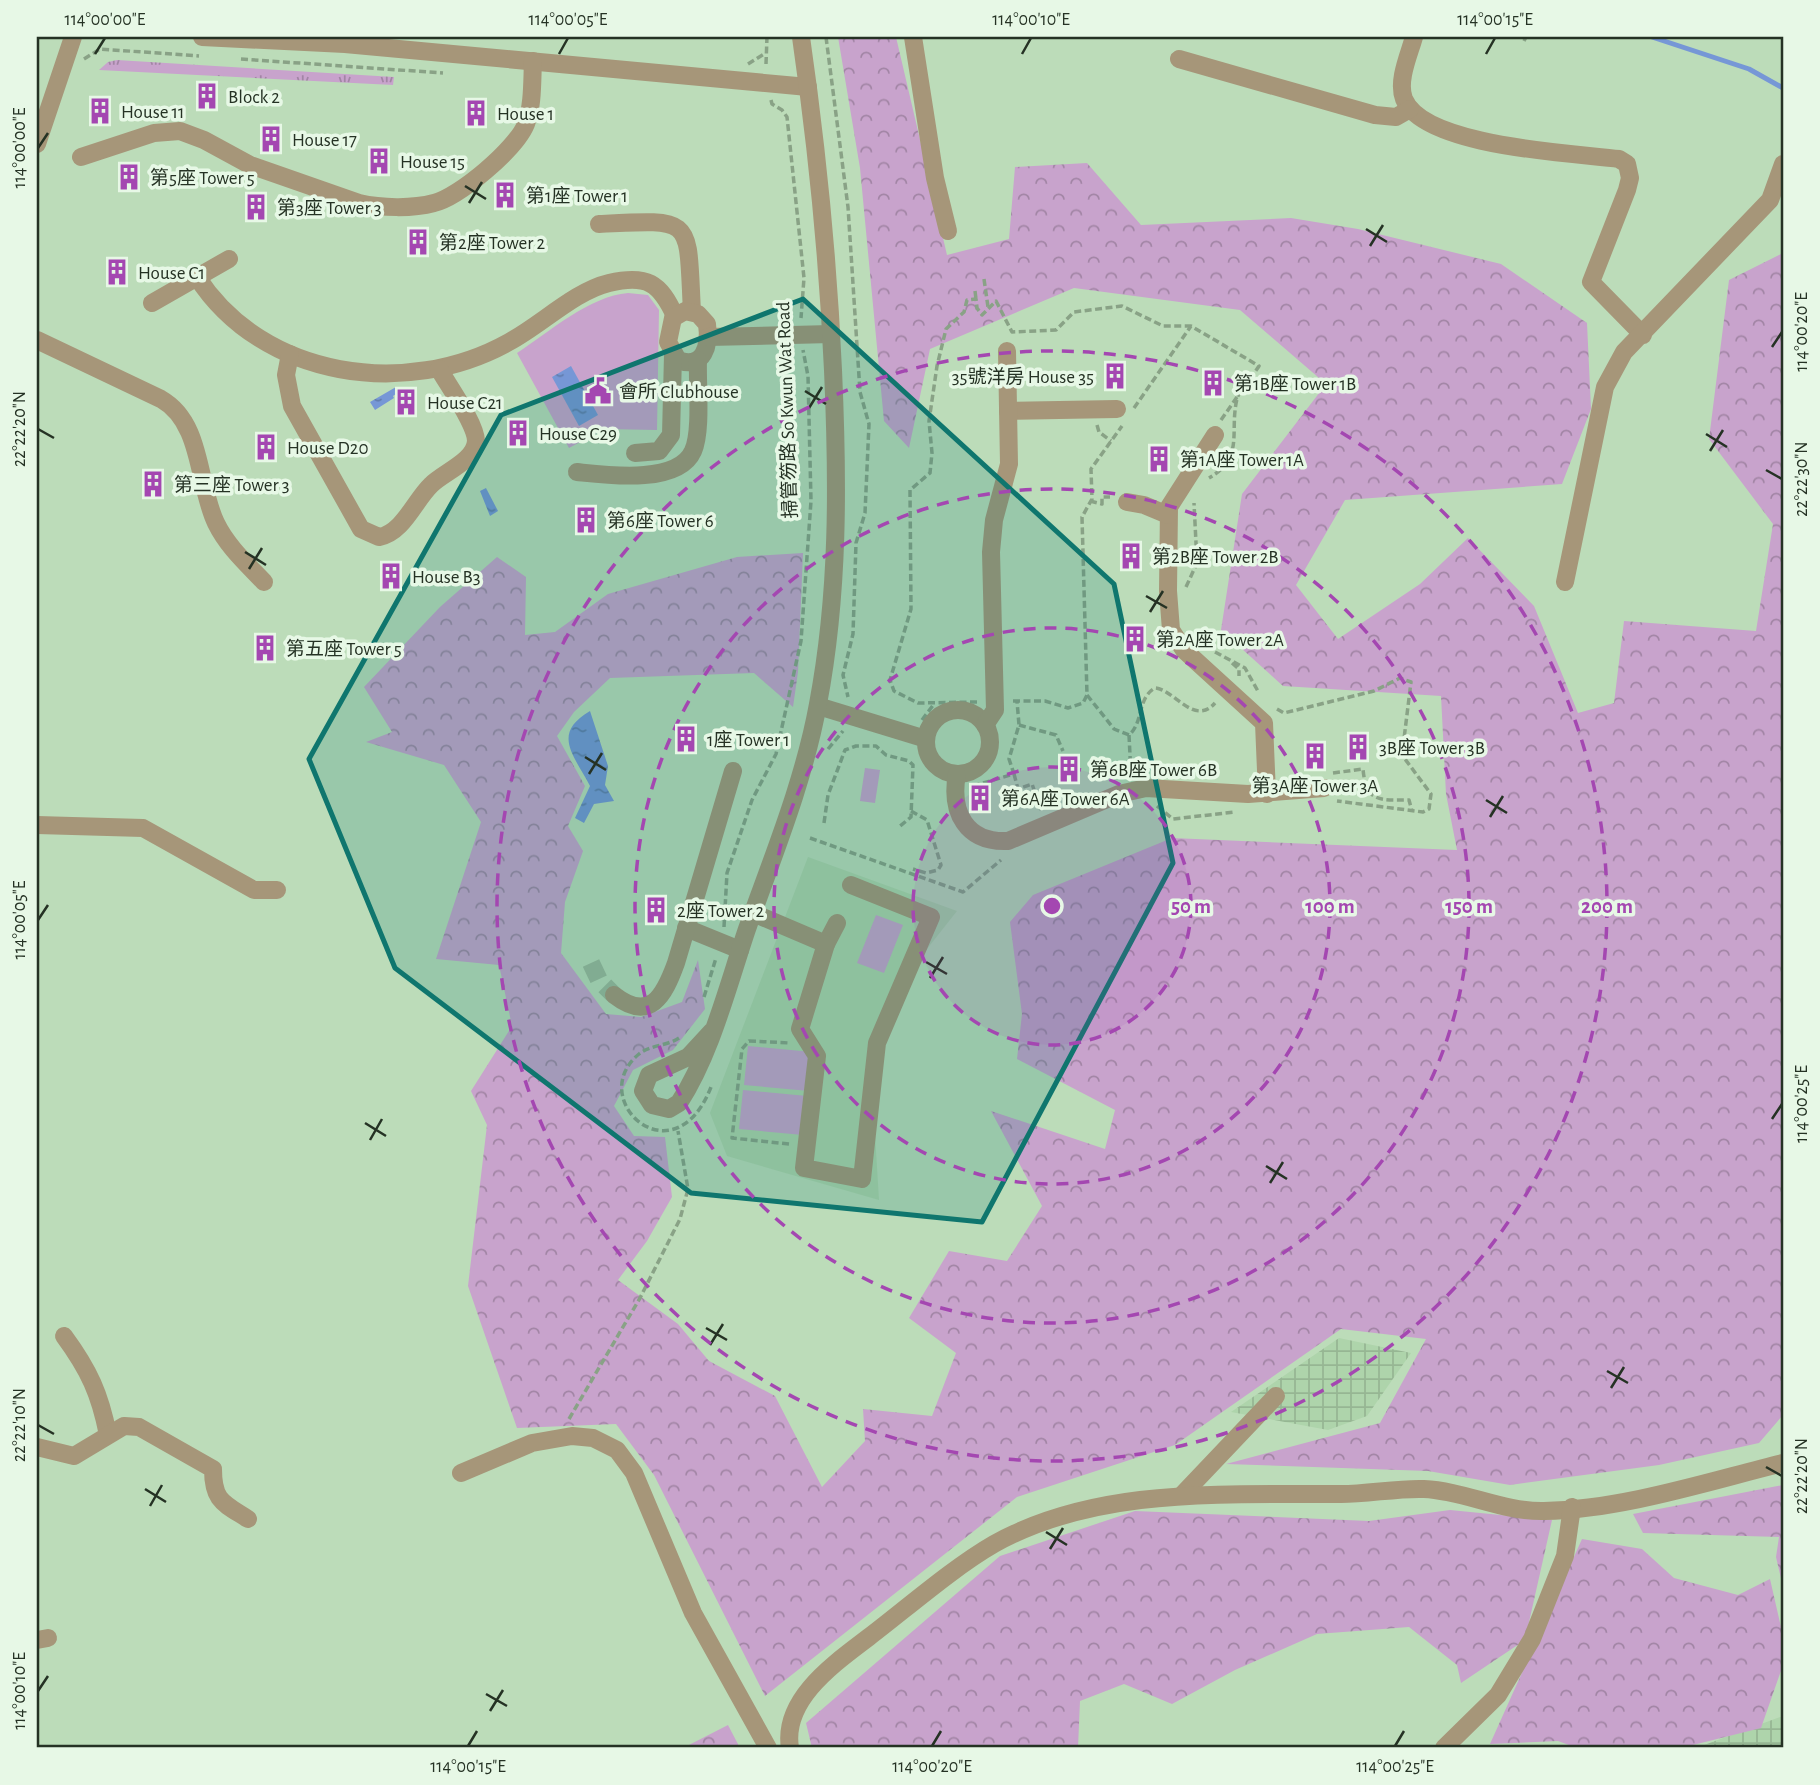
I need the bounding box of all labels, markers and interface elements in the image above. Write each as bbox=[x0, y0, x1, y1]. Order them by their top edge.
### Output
text: 114°00'00"E bbox=[64, 11, 146, 29]
text: 114°00'05"E bbox=[528, 11, 608, 29]
text: 114°00'10"E bbox=[992, 11, 1070, 29]
text: 114°00'15"E bbox=[1457, 11, 1533, 29]
building icon: Block 2 bbox=[192, 81, 222, 111]
place label: Block 2 bbox=[228, 88, 280, 107]
building icon: House 11 bbox=[85, 96, 115, 126]
building icon: House 1 bbox=[461, 98, 491, 128]
place label: House 11 bbox=[121, 103, 185, 122]
place label: House 1 bbox=[497, 105, 554, 124]
text: 114°00'00"E bbox=[11, 107, 29, 189]
building icon: House 17 bbox=[256, 124, 286, 154]
place label: House 17 bbox=[292, 131, 357, 150]
building icon: House 15 bbox=[364, 146, 394, 176]
place label: House 15 bbox=[400, 153, 465, 172]
building icon: 第5座 Tower 5 bbox=[114, 162, 144, 192]
place label: 第5座 Tower 5 bbox=[150, 167, 255, 188]
building icon: 第1座 Tower 1 bbox=[490, 180, 520, 210]
place label: 第1座 Tower 1 bbox=[526, 185, 628, 206]
building icon: 第3座 Tower 3 bbox=[241, 192, 271, 222]
place label: 第3座 Tower 3 bbox=[277, 197, 381, 218]
building icon: 第2座 Tower 2 bbox=[403, 227, 433, 257]
place label: 第2座 Tower 2 bbox=[439, 232, 545, 253]
building icon: House C1 bbox=[102, 257, 132, 287]
place label: House C1 bbox=[138, 264, 205, 283]
text: 114°00'20"E bbox=[1793, 292, 1811, 372]
street label: 掃管笏路 So Kwun Wat Road bbox=[772, 301, 801, 519]
building icon: 35號洋房 House 35 bbox=[1100, 361, 1130, 391]
place label: 35號洋房 House 35 bbox=[952, 366, 1094, 387]
building icon: 第1B座 Tower 1B bbox=[1198, 368, 1228, 398]
place label: 第1B座 Tower 1B bbox=[1234, 373, 1356, 394]
public building icon: 會所 Clubhouse bbox=[583, 376, 613, 406]
place label: 會所 Clubhouse bbox=[619, 382, 739, 402]
building icon: House C21 bbox=[391, 387, 421, 417]
text: 22°22'20"N bbox=[11, 391, 29, 467]
place label: House C21 bbox=[427, 394, 503, 413]
building icon: House C29 bbox=[503, 418, 533, 448]
place label: House C29 bbox=[539, 425, 617, 444]
building icon: House D20 bbox=[251, 432, 281, 462]
place label: House D20 bbox=[287, 439, 369, 458]
text: 22°22'30"N bbox=[1793, 441, 1811, 517]
building icon: 第1A座 Tower 1A bbox=[1144, 444, 1174, 474]
place label: 第1A座 Tower 1A bbox=[1180, 449, 1304, 470]
building icon: 第三座 Tower 3 bbox=[138, 469, 168, 499]
place label: 第三座 Tower 3 bbox=[174, 474, 290, 495]
building icon: 第6座 Tower 6 bbox=[571, 505, 601, 535]
place label: 第6座 Tower 6 bbox=[607, 510, 714, 531]
building icon: 第2B座 Tower 2B bbox=[1116, 541, 1146, 571]
place label: 第2B座 Tower 2B bbox=[1152, 546, 1279, 567]
building icon: House B3 bbox=[376, 561, 406, 591]
place label: House B3 bbox=[412, 568, 481, 587]
building icon: 第2A座 Tower 2A bbox=[1120, 624, 1150, 654]
place label: 第2A座 Tower 2A bbox=[1156, 629, 1284, 650]
building icon: 第五座 Tower 5 bbox=[250, 633, 280, 663]
place label: 第五座 Tower 5 bbox=[286, 638, 402, 659]
building icon: 1座 Tower 1 bbox=[671, 724, 701, 754]
place label: 1座 Tower 1 bbox=[707, 729, 790, 750]
building icon: 3B座 Tower 3B bbox=[1343, 732, 1373, 762]
place label: 3B座 Tower 3B bbox=[1379, 737, 1485, 758]
building icon: 第3A座 Tower 3A bbox=[1300, 741, 1330, 771]
building icon: 第6B座 Tower 6B bbox=[1054, 754, 1084, 784]
place label: 第6B座 Tower 6B bbox=[1090, 759, 1217, 780]
place label: 第3A座 Tower 3A bbox=[1252, 775, 1378, 796]
building icon: 第6A座 Tower 6A bbox=[965, 783, 995, 813]
place label: 第6A座 Tower 6A bbox=[1001, 788, 1130, 809]
text: 114°00'05"E bbox=[11, 880, 29, 960]
centre of rings bbox=[1040, 894, 1064, 918]
building icon: 2座 Tower 2 bbox=[641, 895, 671, 925]
text: 50 m bbox=[1171, 896, 1211, 917]
text: 100 m bbox=[1305, 896, 1355, 917]
text: 150 m bbox=[1445, 896, 1493, 917]
text: 200 m bbox=[1581, 896, 1633, 917]
place label: 2座 Tower 2 bbox=[677, 900, 764, 921]
text: 114°00'25"E bbox=[1793, 1065, 1811, 1143]
text: 22°22'10"N bbox=[11, 1388, 29, 1462]
text: 22°22'20"N bbox=[1793, 1438, 1811, 1514]
text: 114°00'10"E bbox=[11, 1652, 29, 1730]
text: 114°00'15"E bbox=[430, 1758, 506, 1776]
text: 114°00'20"E bbox=[892, 1758, 972, 1776]
text: 114°00'25"E bbox=[1356, 1758, 1434, 1776]

